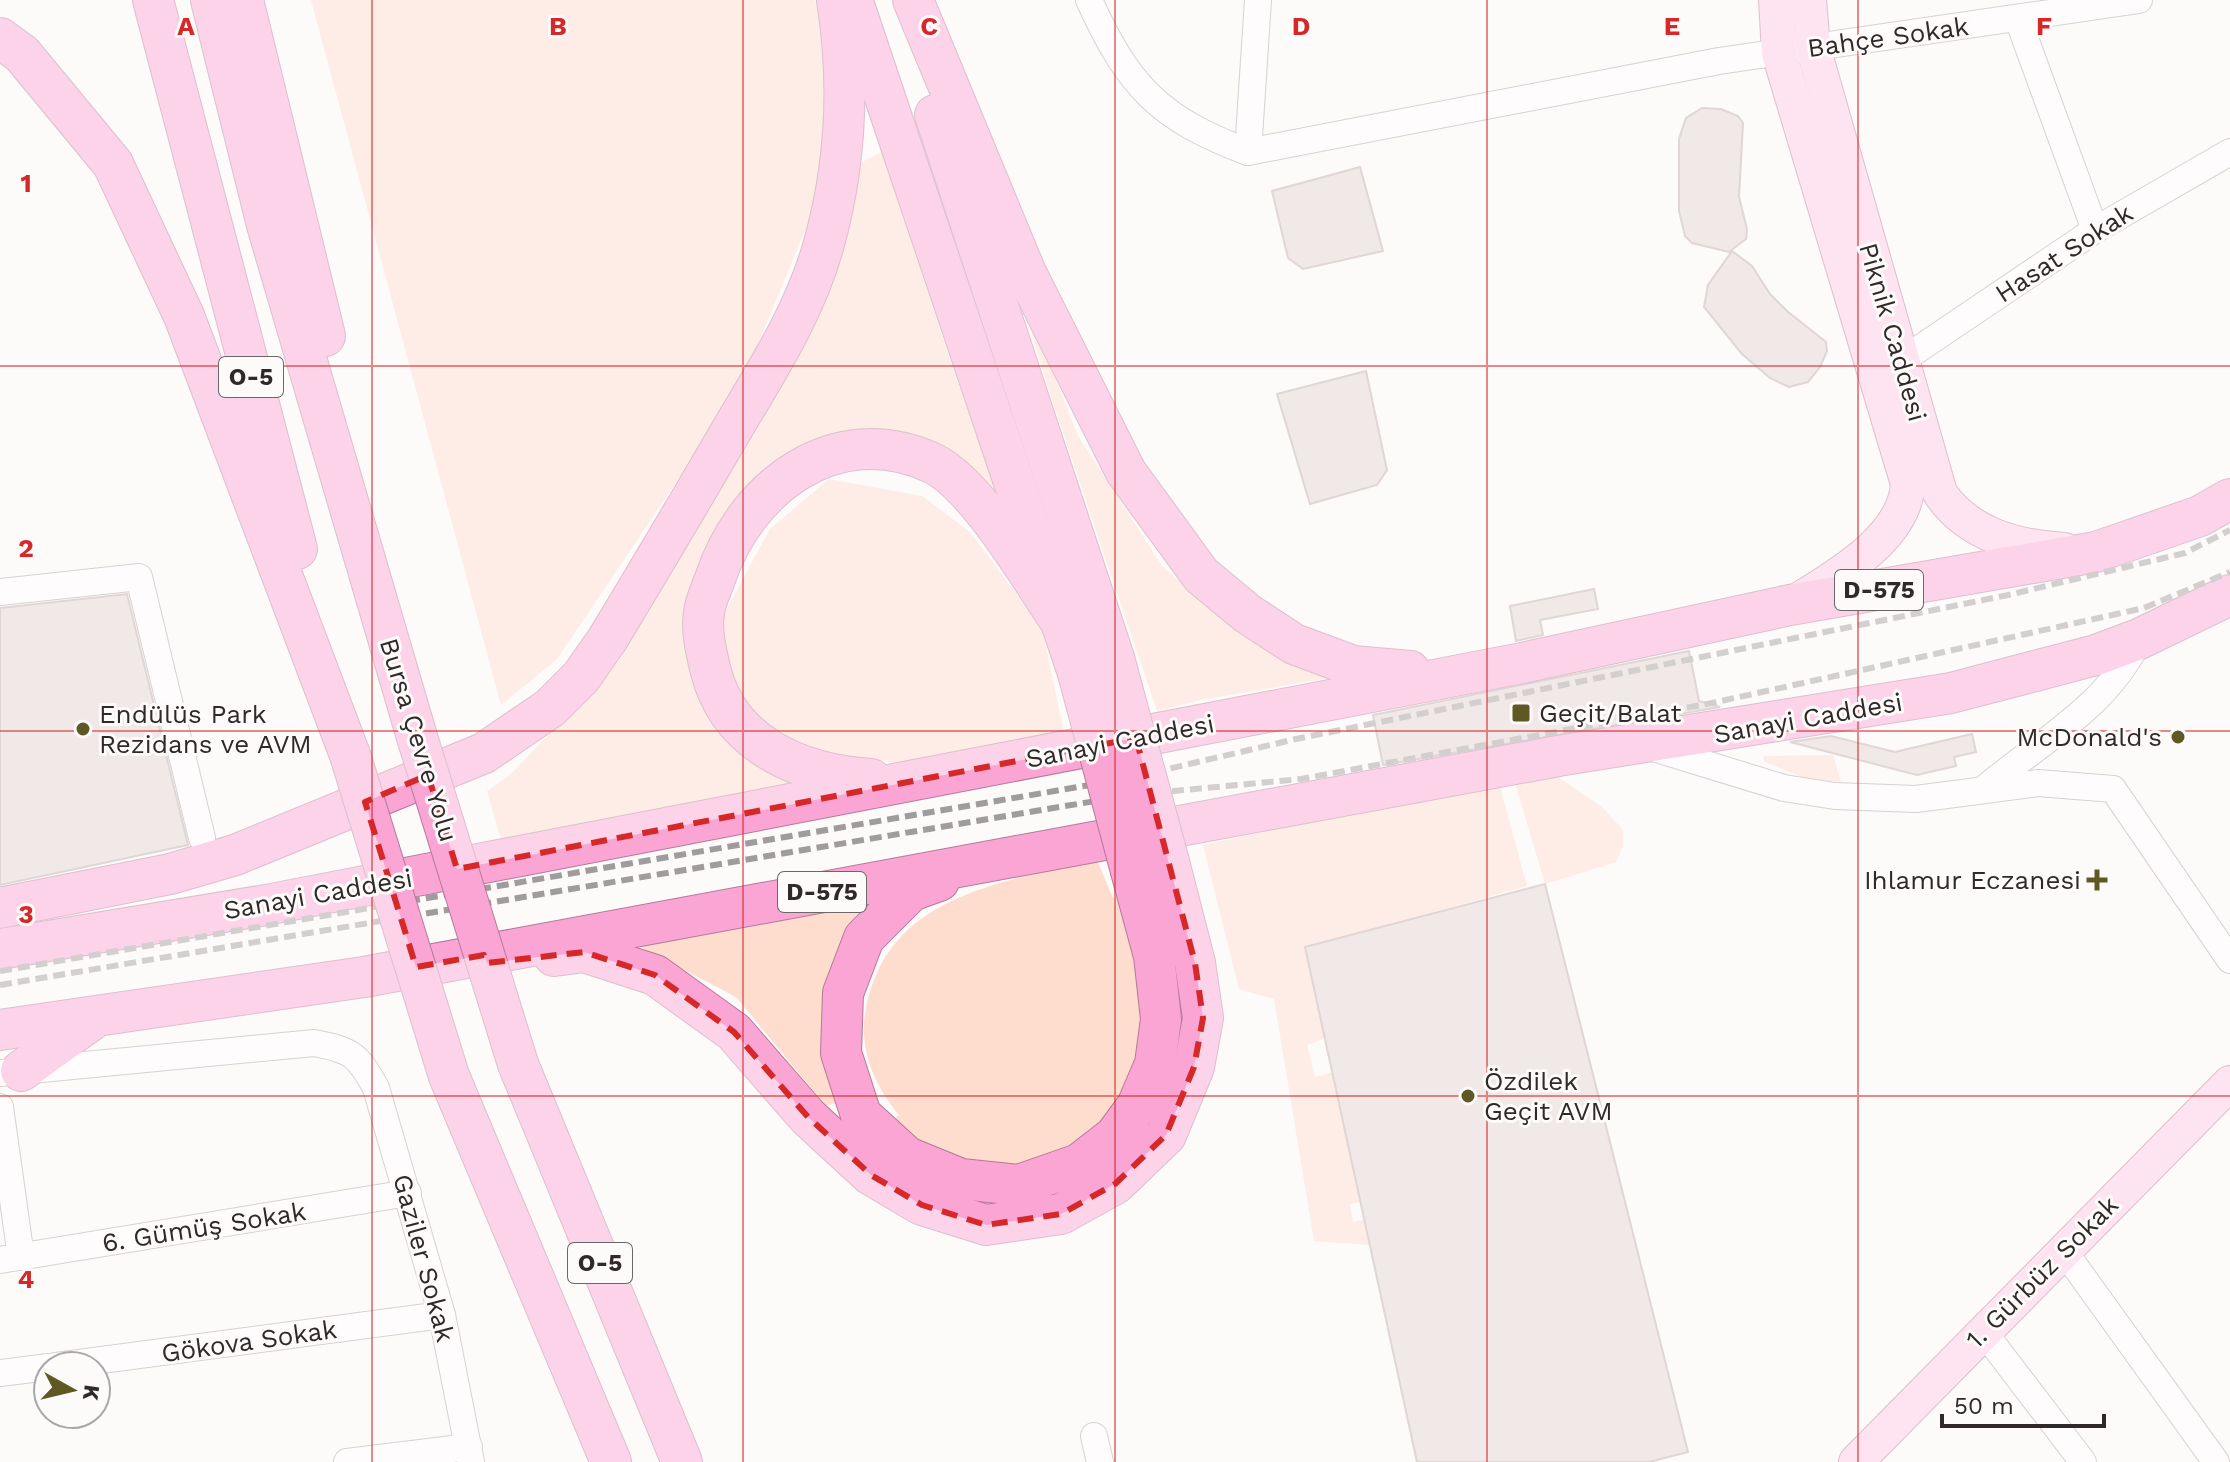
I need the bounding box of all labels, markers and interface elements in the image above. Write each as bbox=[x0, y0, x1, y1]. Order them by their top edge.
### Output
text: A bbox=[177, 11, 195, 41]
text: B bbox=[549, 11, 567, 41]
text: C bbox=[920, 11, 938, 41]
text: D bbox=[1292, 11, 1310, 41]
text: E bbox=[1664, 11, 1680, 41]
street label: Bahçe Sokak bbox=[1805, 11, 1971, 63]
text: F bbox=[2036, 11, 2052, 41]
text: 1 bbox=[20, 168, 32, 198]
street label: Hasat Sokak bbox=[1990, 197, 2138, 308]
street label: Piknik Caddesi bbox=[1853, 239, 1933, 425]
road number: O-5 bbox=[219, 357, 283, 397]
text: 2 bbox=[18, 533, 34, 563]
road number: D-575 bbox=[1835, 570, 1923, 610]
street label: Bursa Çevre Yolu bbox=[374, 635, 464, 845]
street label: Sanayi Caddesi bbox=[1711, 687, 1905, 749]
place label: Geçit/Balat bbox=[1539, 698, 1681, 728]
place label: Endülüs Park Rezidans ve AVM bbox=[99, 699, 312, 759]
marker: Geçit/Balat bbox=[1510, 702, 1532, 724]
street label: Sanayi Caddesi bbox=[1023, 708, 1217, 774]
marker: Endülüs Park Rezidans ve AVM bbox=[74, 720, 92, 738]
place label: McDonald's bbox=[2017, 722, 2162, 752]
marker: McDonald's bbox=[2169, 728, 2187, 746]
street label: Sanayi Caddesi bbox=[221, 863, 415, 925]
place label: Ihlamur Eczanesi bbox=[1864, 865, 2081, 895]
marker: Ihlamur Eczanesi bbox=[2088, 871, 2106, 889]
road number: D-575 bbox=[778, 872, 866, 912]
text: 3 bbox=[18, 899, 34, 929]
place label: Özdilek Geçit AVM bbox=[1484, 1066, 1613, 1126]
marker: Özdilek Geçit AVM bbox=[1459, 1087, 1477, 1105]
street label: Gaziler Sokak bbox=[387, 1171, 461, 1345]
street label: 1. Gürbüz Sokak bbox=[1960, 1190, 2124, 1354]
street label: 6. Gümüş Sokak bbox=[100, 1196, 308, 1258]
road number: O-5 bbox=[568, 1243, 632, 1283]
text: 4 bbox=[18, 1264, 35, 1294]
street label: Gökova Sokak bbox=[159, 1314, 339, 1368]
north arrow bbox=[32, 1350, 112, 1430]
scale bar bbox=[1942, 1378, 2104, 1428]
text: K bbox=[78, 1383, 105, 1403]
text: 50 m bbox=[1954, 1392, 2014, 1420]

